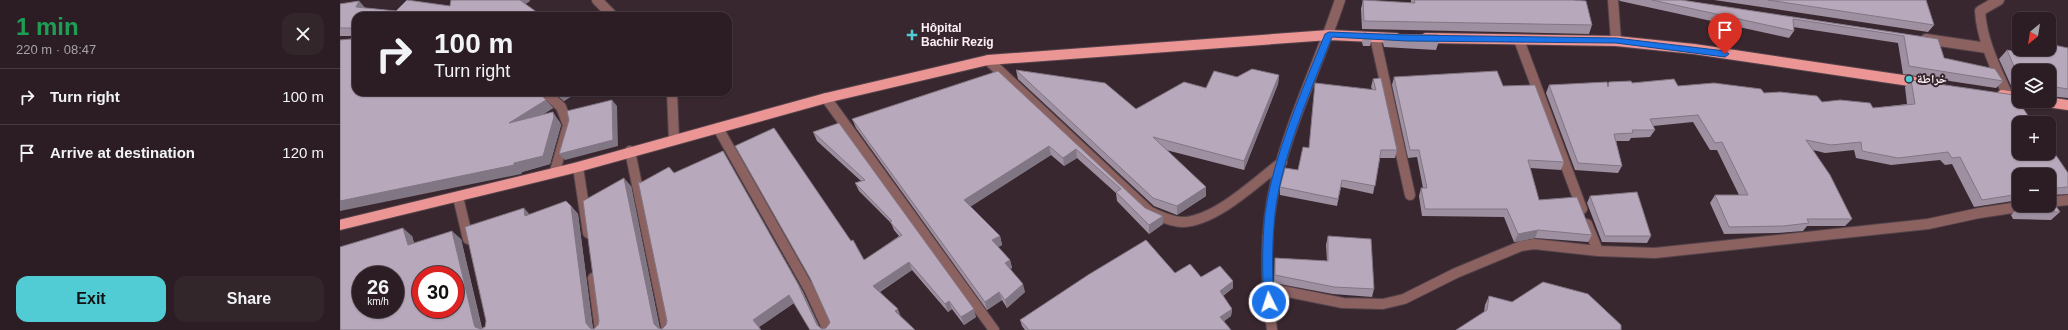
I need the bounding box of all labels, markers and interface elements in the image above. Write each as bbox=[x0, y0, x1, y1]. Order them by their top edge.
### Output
north arrow bbox=[2012, 12, 2056, 56]
map controls bbox=[2012, 12, 2056, 212]
text: 1 min bbox=[16, 13, 79, 40]
button: close bbox=[282, 13, 324, 55]
pin bbox=[1708, 13, 1742, 54]
icon: arrive bbox=[1714, 19, 1736, 41]
place label: Hôpital Bachir Rezig bbox=[921, 21, 994, 49]
icon: right bbox=[368, 28, 420, 80]
text: 100 m bbox=[434, 28, 513, 59]
marker: Hôpital Bachir Rezig bbox=[906, 29, 918, 41]
text: 220 m · 08:47 bbox=[16, 42, 96, 57]
text: Turn right bbox=[434, 61, 510, 81]
button: layers bbox=[2012, 64, 2056, 108]
place label: خراطة bbox=[1917, 72, 1947, 86]
marker: خراطة bbox=[1904, 74, 1914, 84]
icon: right bbox=[16, 86, 38, 108]
text: Turn right bbox=[50, 88, 120, 105]
text: 100 m bbox=[282, 88, 324, 105]
button: + bbox=[2012, 116, 2056, 160]
icon: arrive bbox=[16, 142, 38, 164]
text: Arrive at destination bbox=[50, 144, 195, 161]
text: 120 m bbox=[282, 144, 324, 161]
button: − bbox=[2012, 168, 2056, 212]
speed limit sign: 30 bbox=[412, 266, 464, 318]
button: Exit bbox=[16, 276, 166, 322]
button: Share bbox=[174, 276, 324, 322]
text: 26 bbox=[367, 276, 389, 298]
position arrow bbox=[1248, 281, 1290, 323]
text: km/h bbox=[367, 296, 389, 307]

